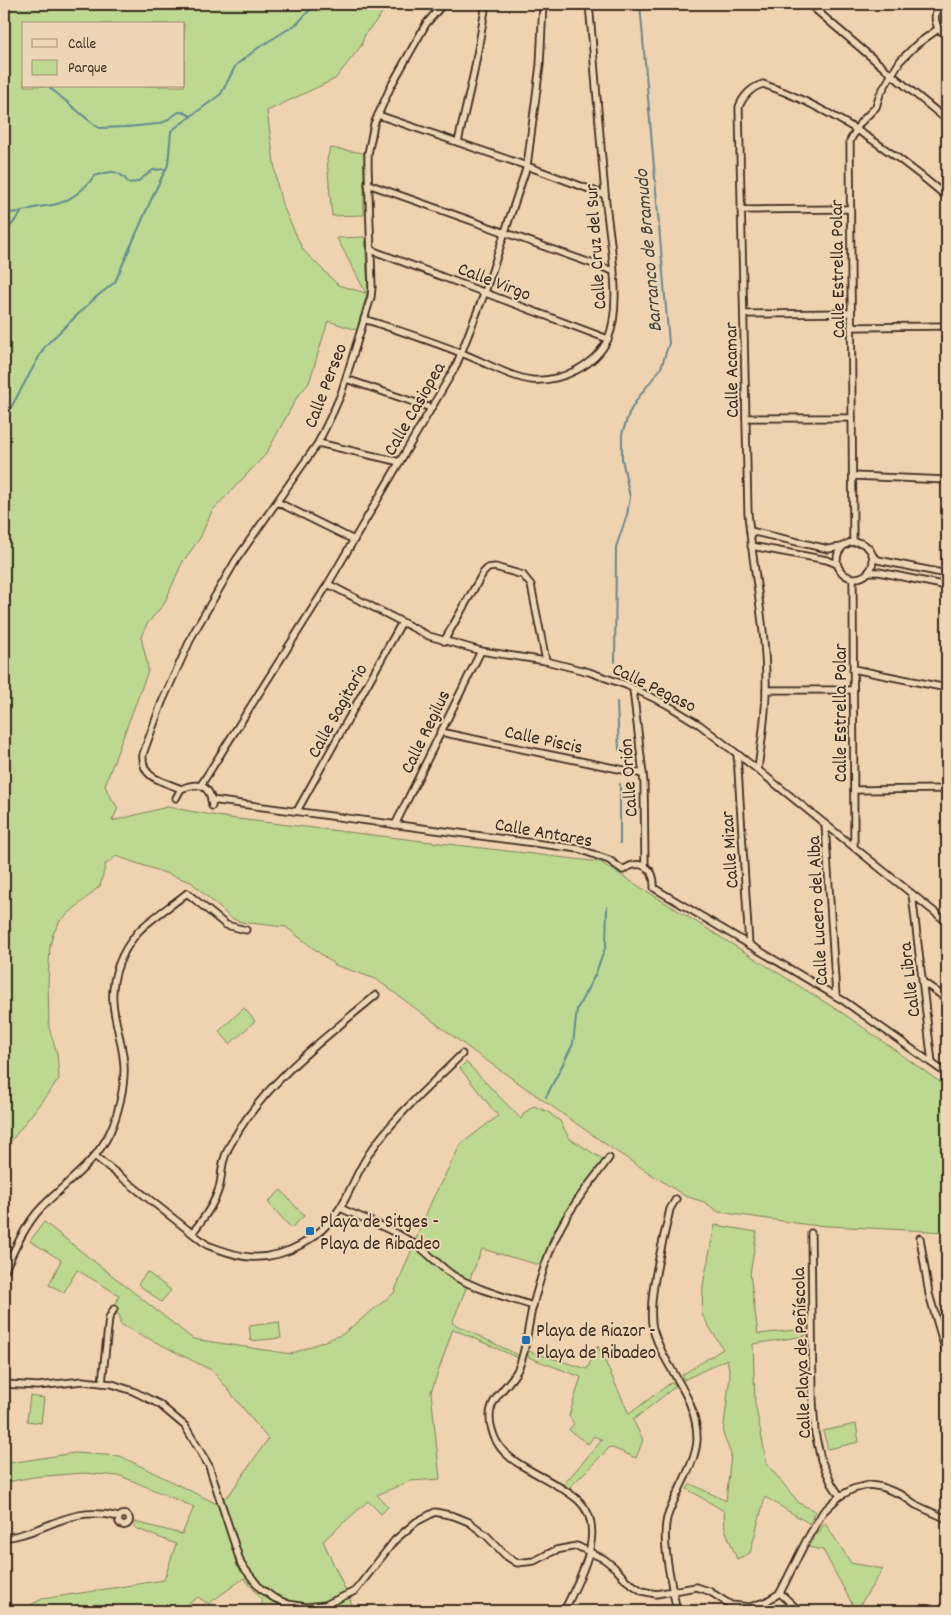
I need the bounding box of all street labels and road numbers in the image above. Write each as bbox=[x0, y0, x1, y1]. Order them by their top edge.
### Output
street label: Calle Cruz del Sur bbox=[580, 183, 615, 311]
street label: Calle Estrella Polar bbox=[825, 199, 854, 339]
street label: Calle Virgo bbox=[453, 257, 534, 310]
street label: Calle Acamar bbox=[719, 322, 748, 418]
street label: Calle Perseo bbox=[299, 340, 356, 433]
street label: Calle Casiopea bbox=[378, 357, 454, 462]
street label: Calle Estrella Polar bbox=[829, 644, 856, 782]
street label: Calle Pegaso bbox=[607, 657, 700, 721]
street label: Calle Sagitario bbox=[302, 660, 376, 764]
street label: Calle Regilus bbox=[395, 686, 459, 779]
street label: Calle Piscis bbox=[502, 720, 585, 763]
street label: Calle Orión bbox=[614, 738, 647, 818]
street label: Calle Mizar bbox=[715, 810, 748, 890]
street label: Calle Antares bbox=[493, 813, 594, 856]
street label: Calle Lucero del Alba bbox=[802, 834, 837, 986]
street label: Calle Libra bbox=[893, 939, 929, 1019]
street label: Calle Playa de Peñíscola bbox=[787, 1266, 820, 1439]

